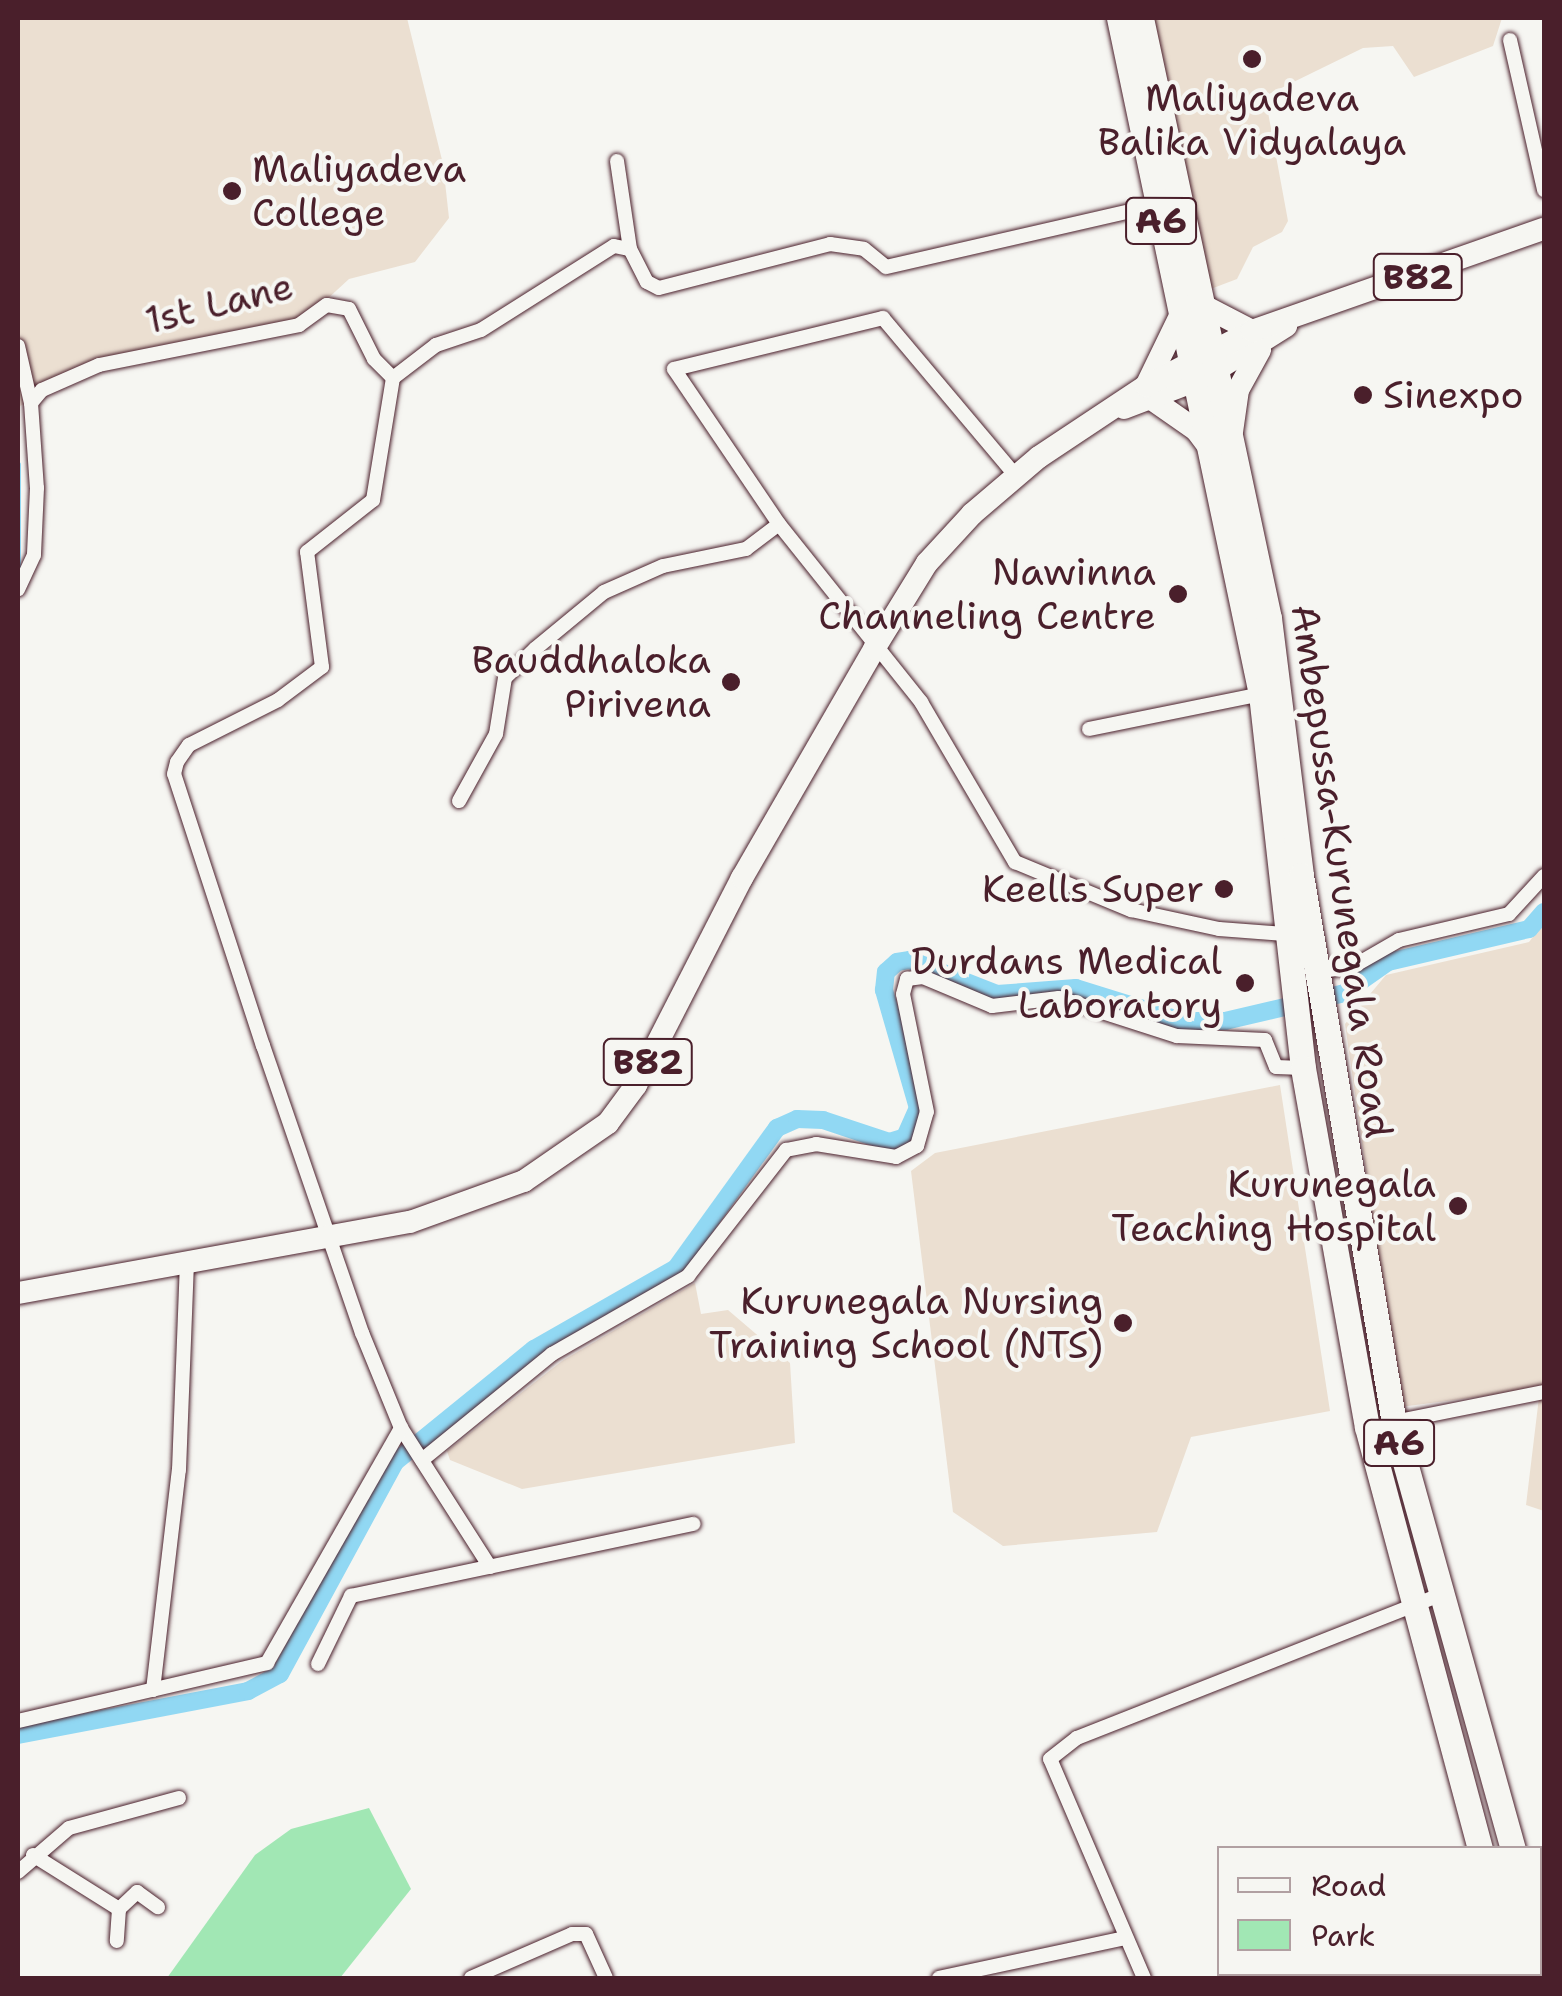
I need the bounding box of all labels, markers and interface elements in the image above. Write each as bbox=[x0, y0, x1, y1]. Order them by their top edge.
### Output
marker: Maliyadeva Balika Vidyalaya bbox=[1241, 48, 1263, 70]
place label: Maliyadeva Balika Vidyalaya bbox=[1098, 75, 1406, 164]
place label: Maliyadeva College bbox=[252, 146, 466, 235]
marker: Maliyadeva College bbox=[221, 180, 243, 202]
road number: A6 bbox=[1124, 191, 1198, 251]
road number: B82 bbox=[1370, 247, 1466, 307]
street label: 1st Lane bbox=[140, 263, 298, 343]
place label: Sinexpo bbox=[1383, 372, 1524, 418]
marker: Sinexpo bbox=[1352, 384, 1374, 406]
place label: Nawinna Channeling Centre bbox=[818, 549, 1156, 638]
marker: Nawinna Channeling Centre bbox=[1165, 581, 1191, 607]
street label: Ambepussa-Kurunegala Road bbox=[1282, 601, 1402, 1141]
place label: Bauddhaloka Pirivena bbox=[472, 637, 711, 726]
marker: Bauddhaloka Pirivena bbox=[720, 671, 742, 693]
place label: Keells Super bbox=[982, 866, 1204, 912]
marker: Keells Super bbox=[1213, 878, 1235, 900]
place label: Durdans Medical Laboratory bbox=[911, 938, 1222, 1028]
marker: Durdans Medical Laboratory bbox=[1232, 970, 1258, 996]
road number: B82 bbox=[600, 1032, 696, 1092]
place label: Kurunegala Teaching Hospital bbox=[1111, 1161, 1436, 1250]
marker: Kurunegala Teaching Hospital bbox=[1445, 1193, 1471, 1219]
place label: Kurunegala Nursing Training School (NTS) bbox=[709, 1278, 1103, 1368]
marker: Kurunegala Nursing Training School (NTS) bbox=[1112, 1312, 1134, 1334]
road number: A6 bbox=[1362, 1413, 1436, 1473]
legend bbox=[1217, 1846, 1542, 1976]
text: Road bbox=[1311, 1865, 1386, 1906]
text: Park bbox=[1311, 1915, 1375, 1956]

